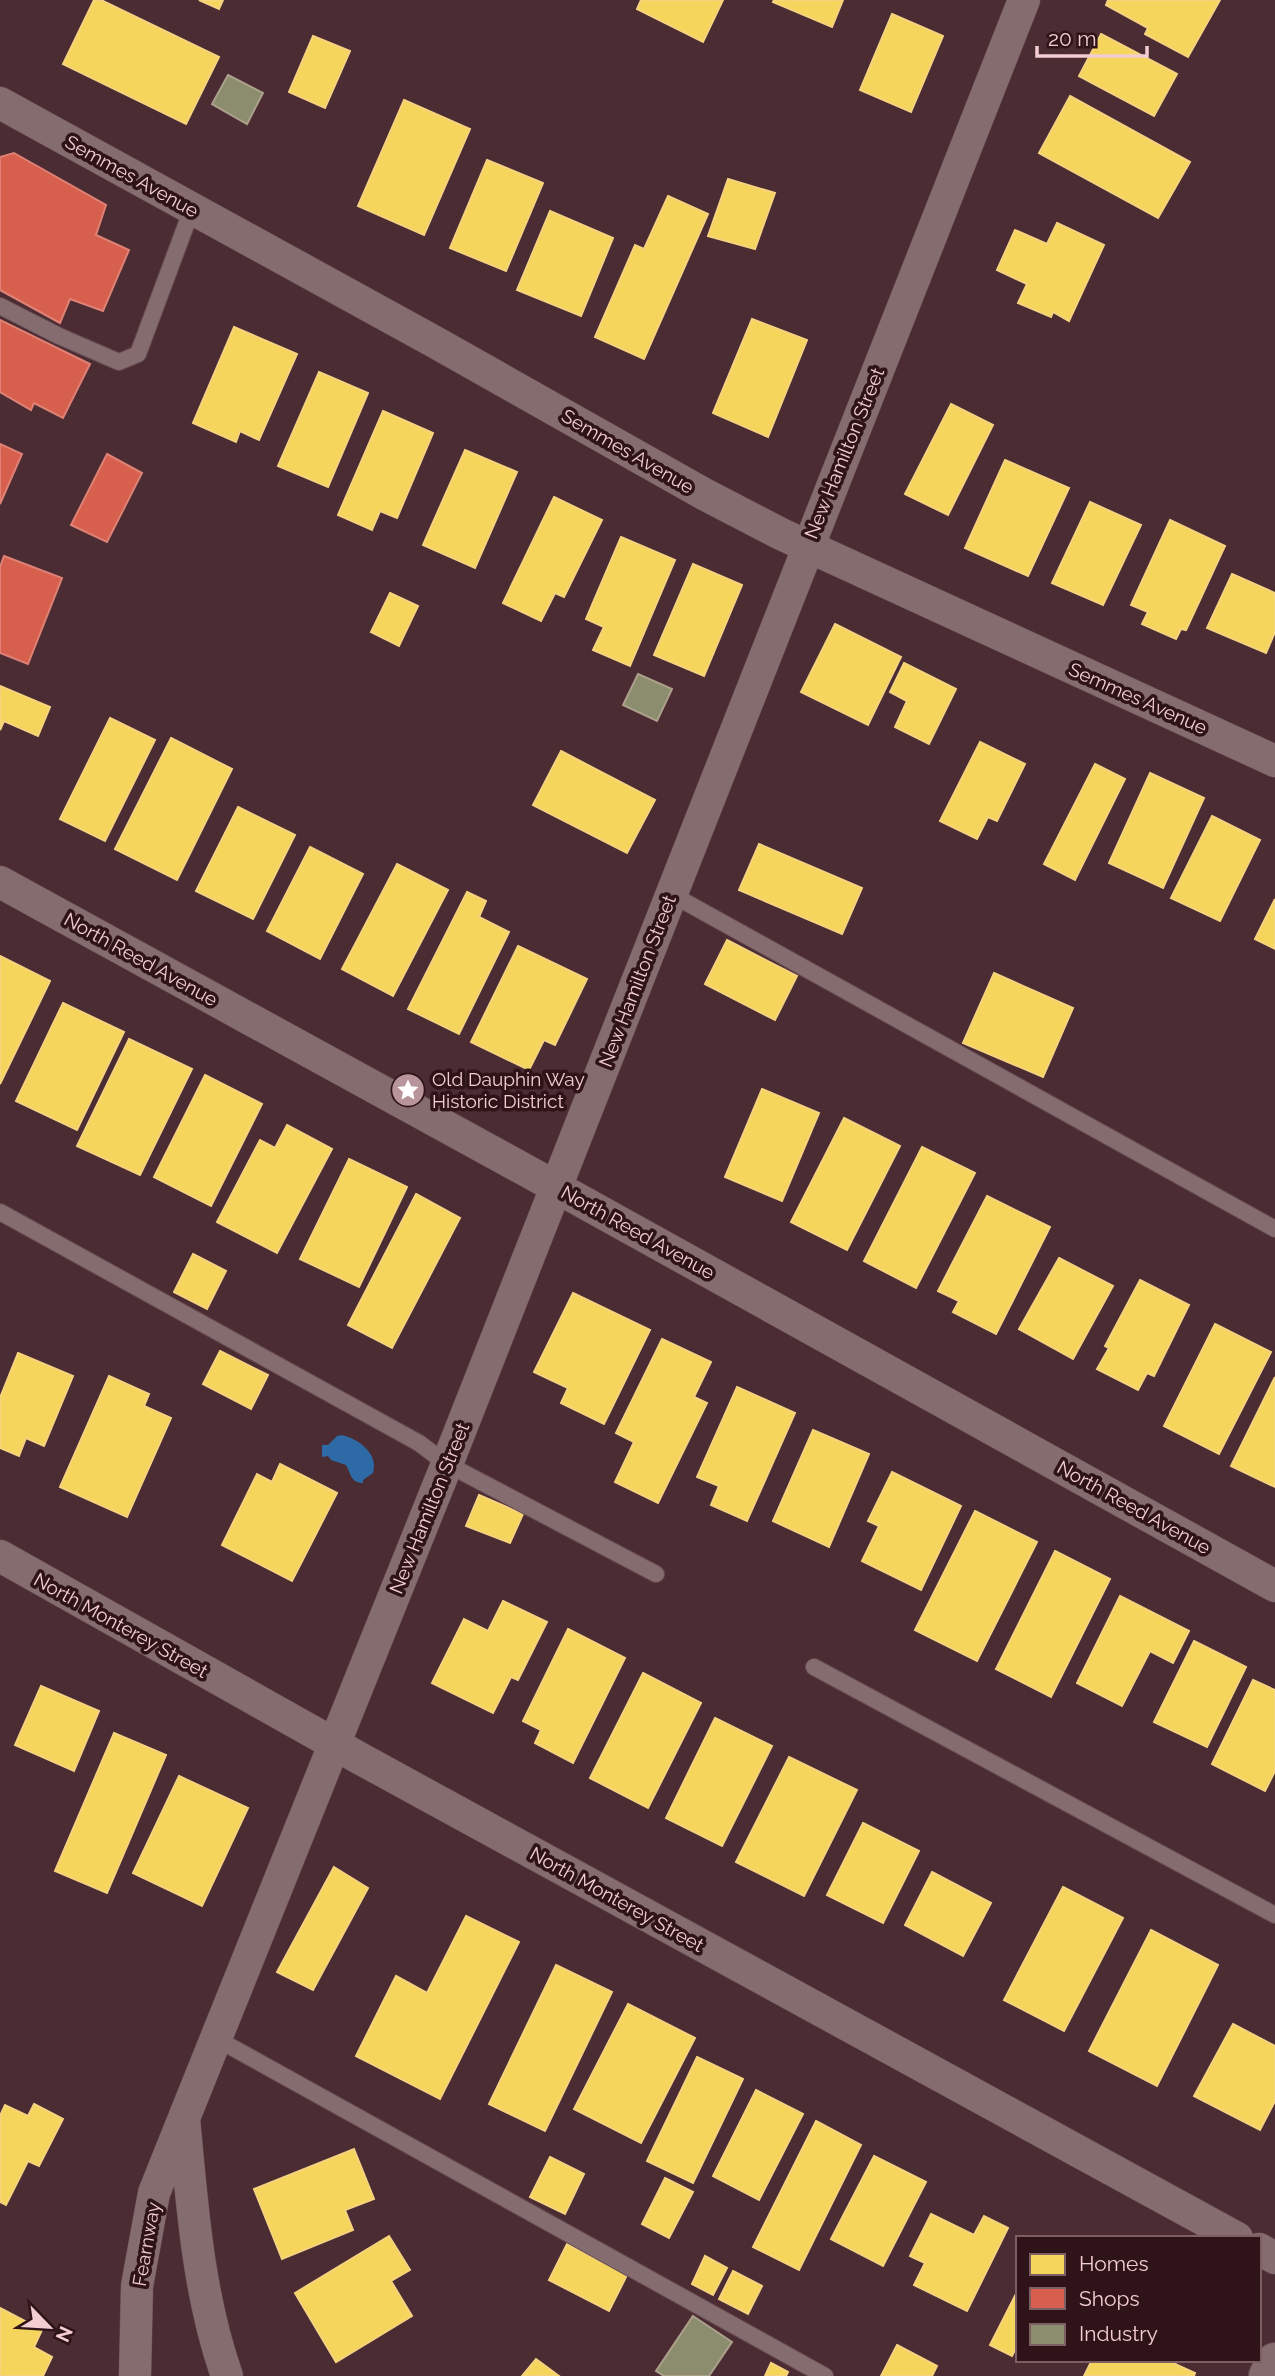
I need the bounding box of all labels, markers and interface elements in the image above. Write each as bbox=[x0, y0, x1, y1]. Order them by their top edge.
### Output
scale bar bbox=[1037, 14, 1147, 58]
text: 20 m bbox=[1048, 26, 1096, 51]
street label: Semmes Avenue bbox=[62, 130, 202, 222]
street label: New Hamilton Street bbox=[800, 364, 889, 542]
street label: Semmes Avenue bbox=[558, 404, 698, 498]
street label: Semmes Avenue bbox=[1066, 658, 1210, 738]
street label: New Hamilton Street bbox=[594, 891, 680, 1070]
street label: North Reed Avenue bbox=[60, 908, 222, 1010]
place label: Old Dauphin Way Historic District bbox=[432, 1068, 585, 1112]
place icon: Old Dauphin Way Historic District bbox=[389, 1071, 427, 1109]
street label: North Reed Avenue bbox=[557, 1181, 719, 1283]
street label: New Hamilton Street bbox=[385, 1419, 474, 1597]
street label: North Reed Avenue bbox=[1053, 1456, 1215, 1558]
street label: North Monterey Street bbox=[30, 1568, 212, 1682]
street label: North Monterey Street bbox=[526, 1842, 708, 1956]
street label: Fearnway bbox=[128, 2200, 164, 2288]
legend bbox=[1016, 2236, 1261, 2362]
text: Homes bbox=[1079, 2251, 1149, 2276]
text: Shops bbox=[1079, 2286, 1140, 2311]
north arrow bbox=[14, 2292, 84, 2362]
text: Industry bbox=[1079, 2321, 1158, 2346]
text: N bbox=[51, 2323, 77, 2345]

